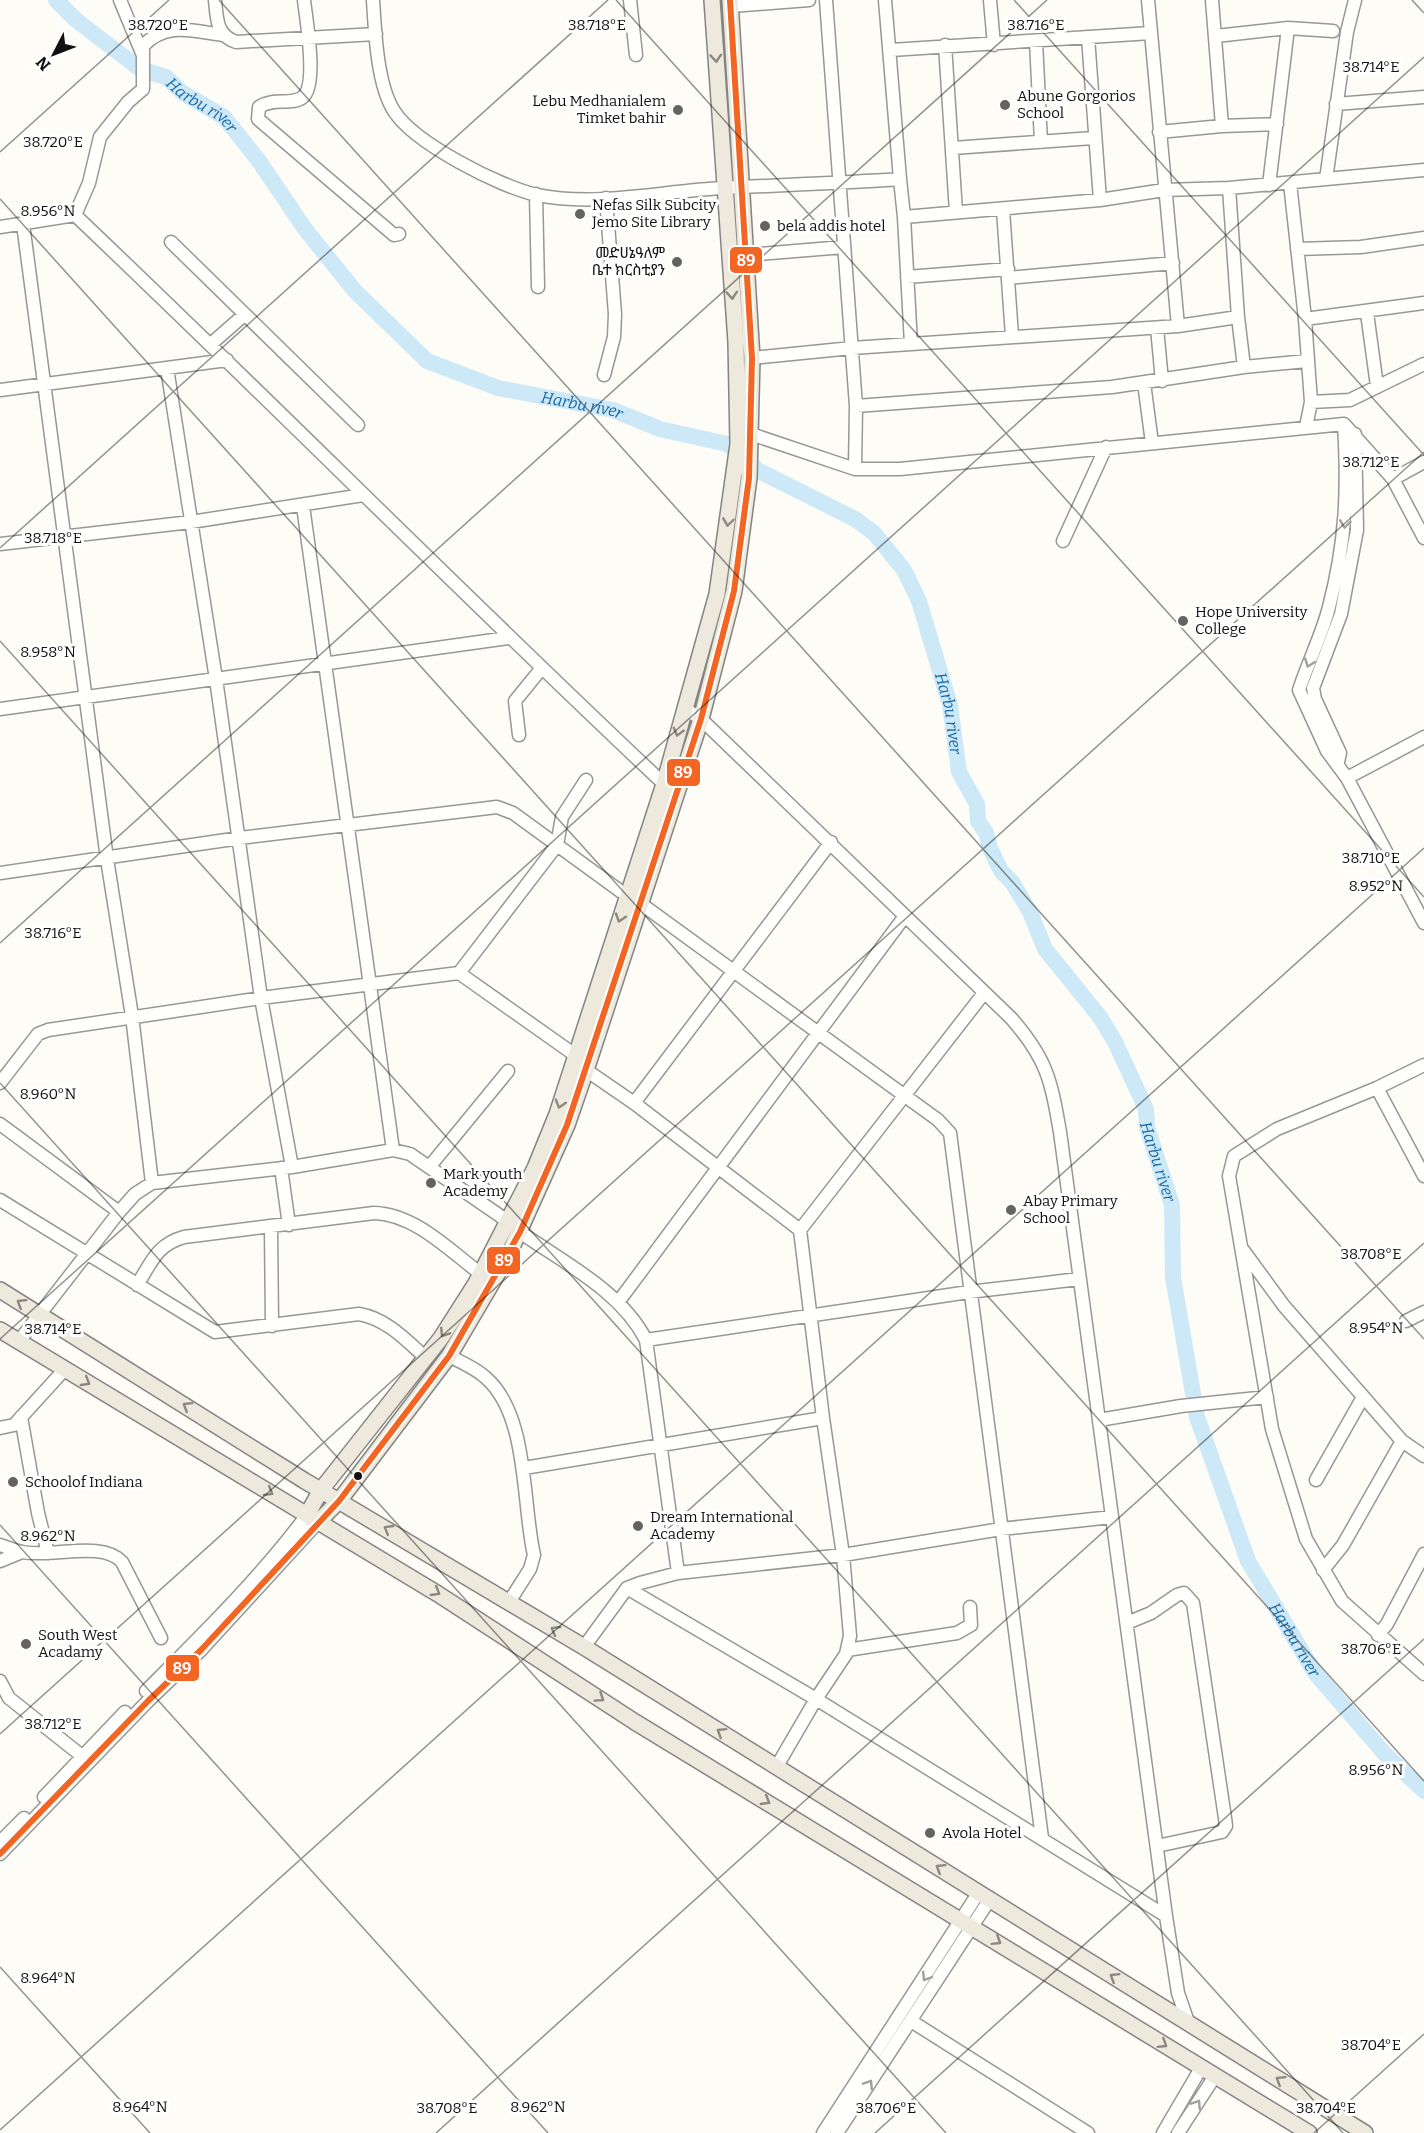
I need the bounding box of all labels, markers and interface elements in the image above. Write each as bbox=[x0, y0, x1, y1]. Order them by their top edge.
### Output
text: 38.720°E bbox=[128, 16, 188, 34]
text: 38.718°E bbox=[568, 16, 626, 34]
text: 38.716°E bbox=[1007, 16, 1065, 34]
north arrow bbox=[24, 24, 84, 84]
text: N bbox=[32, 53, 54, 75]
one-way arrow bbox=[709, 54, 722, 63]
text: 38.714°E bbox=[1342, 58, 1400, 76]
water label: Harbu river bbox=[162, 73, 242, 137]
place label: Abune Gorgorios School bbox=[1017, 87, 1136, 122]
place label: Lebu Medhanialem Timket bahir bbox=[532, 92, 667, 127]
marker: Abune Gorgorios School bbox=[998, 98, 1012, 112]
marker: Lebu Medhanialem Timket bahir bbox=[671, 103, 685, 117]
text: 38.720°E bbox=[23, 133, 83, 151]
place label: Nefas Silk Subcity Jemo Site Library bbox=[591, 196, 716, 231]
text: 8.956°N bbox=[21, 202, 76, 220]
marker: Nefas Silk Subcity Jemo Site Library bbox=[573, 207, 587, 221]
place label: bela addis hotel bbox=[777, 217, 886, 235]
marker: bela addis hotel bbox=[758, 219, 772, 233]
place label: መድሀኔዓለም ቤተ ክርስቲያን bbox=[592, 244, 665, 279]
line badge: 89 bbox=[729, 246, 763, 274]
text: 89 bbox=[736, 251, 756, 270]
marker: መድሀኔዓለም ቤተ ክርስቲያን bbox=[670, 255, 684, 269]
one-way arrow bbox=[726, 290, 739, 299]
water label: Harbu river bbox=[540, 387, 627, 424]
text: 38.712°E bbox=[1342, 453, 1400, 471]
one-way arrow bbox=[723, 518, 735, 527]
one-way arrow bbox=[1339, 519, 1351, 529]
text: 38.718°E bbox=[24, 529, 82, 547]
place label: Hope University College bbox=[1195, 603, 1308, 638]
marker: Hope University College bbox=[1176, 614, 1190, 628]
text: 8.958°N bbox=[20, 643, 76, 661]
one-way arrow bbox=[1303, 657, 1316, 668]
water label: Harbu river bbox=[931, 670, 966, 757]
one-way arrow bbox=[672, 727, 685, 737]
line badge: 89 bbox=[666, 758, 701, 787]
text: 89 bbox=[673, 763, 693, 782]
text: 38.710°E bbox=[1342, 849, 1400, 867]
text: 8.952°N bbox=[1349, 877, 1403, 895]
one-way arrow bbox=[614, 912, 627, 923]
text: 38.716°E bbox=[24, 924, 82, 942]
text: 8.960°N bbox=[20, 1085, 76, 1103]
one-way arrow bbox=[555, 1098, 567, 1109]
water label: Harbu river bbox=[1136, 1119, 1180, 1205]
place label: Mark youth Academy bbox=[443, 1165, 523, 1200]
marker: Mark youth Academy bbox=[424, 1176, 438, 1190]
place label: Abay Primary School bbox=[1023, 1192, 1118, 1227]
marker: Abay Primary School bbox=[1004, 1203, 1018, 1217]
text: 38.708°E bbox=[1340, 1245, 1402, 1263]
line badge: 89 bbox=[486, 1246, 521, 1275]
text: 89 bbox=[494, 1251, 514, 1270]
one-way arrow bbox=[17, 1299, 27, 1311]
text: 8.954°N bbox=[1349, 1319, 1403, 1337]
text: 38.714°E bbox=[24, 1320, 82, 1338]
one-way arrow bbox=[441, 1326, 452, 1337]
one-way arrow bbox=[80, 1374, 90, 1386]
one-way arrow bbox=[183, 1402, 193, 1414]
unlabelled marker bbox=[352, 1470, 364, 1482]
place label: Schoolof Indiana bbox=[25, 1473, 143, 1491]
marker: Schoolof Indiana bbox=[6, 1475, 20, 1489]
one-way arrow bbox=[263, 1484, 273, 1496]
place label: Dream International Academy bbox=[650, 1508, 793, 1543]
marker: Dream International Academy bbox=[631, 1519, 645, 1533]
one-way arrow bbox=[384, 1525, 394, 1537]
text: 8.962°N bbox=[20, 1527, 76, 1545]
one-way arrow bbox=[430, 1585, 440, 1597]
water label: Harbu river bbox=[1265, 1599, 1325, 1681]
one-way arrow bbox=[551, 1625, 561, 1637]
place label: South West Acadamy bbox=[38, 1626, 118, 1661]
marker: South West Acadamy bbox=[19, 1637, 33, 1651]
text: 38.706°E bbox=[1341, 1640, 1401, 1658]
line badge: 89 bbox=[165, 1654, 200, 1682]
text: 89 bbox=[172, 1659, 192, 1678]
one-way arrow bbox=[593, 1691, 604, 1702]
text: 38.712°E bbox=[24, 1715, 82, 1733]
one-way arrow bbox=[717, 1727, 727, 1739]
text: 8.956°N bbox=[1349, 1761, 1404, 1779]
one-way arrow bbox=[760, 1793, 770, 1805]
place label: Avola Hotel bbox=[942, 1824, 1022, 1842]
marker: Avola Hotel bbox=[923, 1826, 937, 1840]
one-way arrow bbox=[936, 1863, 946, 1875]
one-way arrow bbox=[991, 1934, 1001, 1946]
text: 8.964°N bbox=[20, 1969, 76, 1987]
one-way arrow bbox=[922, 1970, 933, 1981]
one-way arrow bbox=[1110, 1973, 1121, 1984]
one-way arrow bbox=[1156, 2036, 1167, 2047]
text: 38.704°E bbox=[1341, 2036, 1401, 2054]
one-way arrow bbox=[1276, 2075, 1286, 2087]
one-way arrow bbox=[862, 2080, 874, 2090]
text: 8.964°N bbox=[112, 2098, 168, 2116]
text: 8.962°N bbox=[510, 2098, 566, 2116]
text: 38.708°E bbox=[416, 2099, 478, 2117]
text: 38.706°E bbox=[856, 2099, 916, 2117]
text: 38.704°E bbox=[1296, 2099, 1356, 2117]
one-way arrow bbox=[1189, 2100, 1200, 2111]

